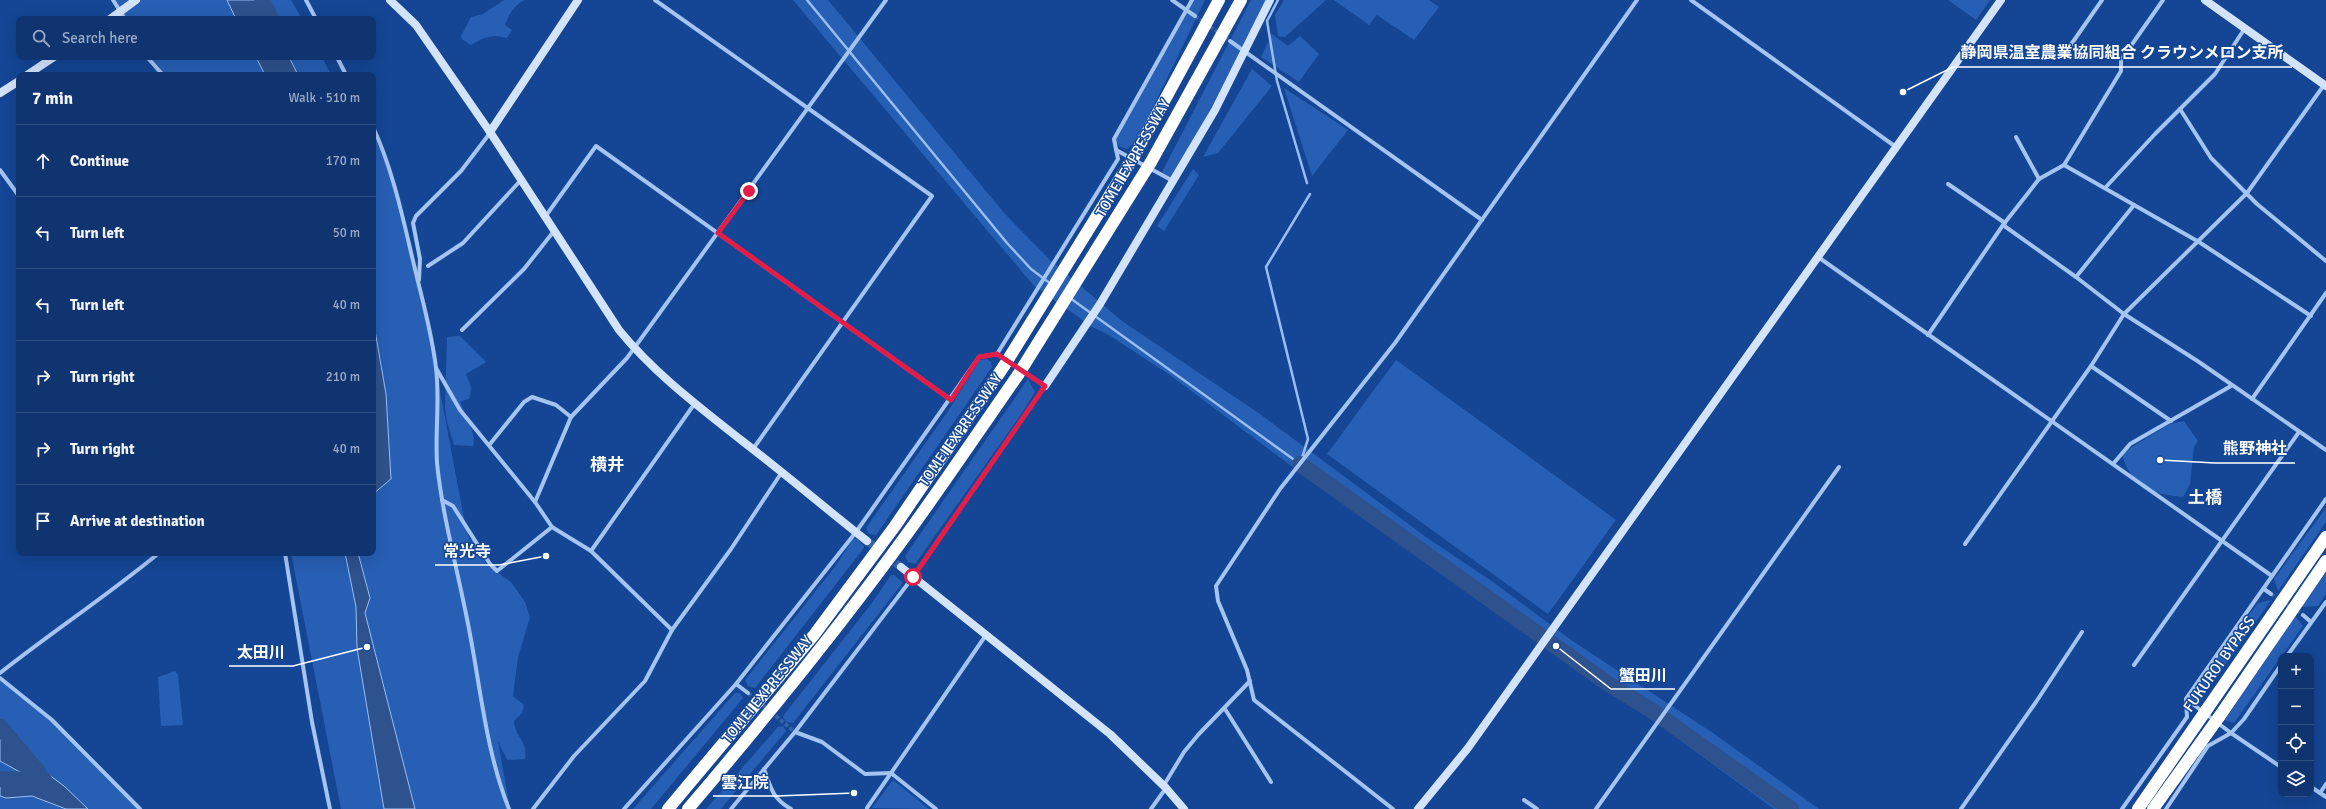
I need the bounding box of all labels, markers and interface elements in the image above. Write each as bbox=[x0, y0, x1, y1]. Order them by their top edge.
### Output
search box bbox=[16, 16, 376, 60]
icon: search bbox=[30, 27, 52, 49]
text: Search here bbox=[62, 29, 138, 47]
callout: 静岡県温室農業協同組合 クラウンメロン支所 bbox=[1953, 39, 2292, 67]
text: 静岡県温室農業協同組合 クラウンメロン支所 bbox=[1960, 43, 2284, 63]
text: 7 min bbox=[32, 88, 73, 109]
text: Walk · 510 m bbox=[289, 90, 360, 106]
street label: TOMEI EXPRESSWAY bbox=[1092, 95, 1174, 220]
icon: ahead bbox=[32, 150, 54, 172]
text: Continue bbox=[70, 152, 129, 170]
text: 170 m bbox=[326, 153, 360, 169]
route end bbox=[740, 182, 758, 200]
icon: left bbox=[32, 222, 54, 244]
text: Turn left bbox=[70, 224, 124, 242]
text: 50 m bbox=[333, 225, 360, 241]
icon: left bbox=[32, 294, 54, 316]
text: Turn left bbox=[70, 296, 124, 314]
text: 40 m bbox=[333, 297, 360, 313]
icon: right bbox=[32, 366, 54, 388]
text: Turn right bbox=[70, 368, 135, 386]
text: 210 m bbox=[326, 369, 360, 385]
street label: TOMEI EXPRESSWAY bbox=[914, 370, 1006, 490]
callout: 熊野神社 bbox=[2215, 435, 2295, 463]
icon: right bbox=[32, 438, 54, 460]
text: 熊野神社 bbox=[2223, 439, 2287, 459]
text: Turn right bbox=[70, 440, 135, 458]
text: 40 m bbox=[333, 441, 360, 457]
district label: 横井 bbox=[590, 454, 624, 475]
district label: 土橋 bbox=[2188, 487, 2223, 508]
icon: arrive bbox=[32, 510, 54, 532]
text: Arrive at destination bbox=[70, 512, 205, 530]
callout: 常光寺 bbox=[435, 537, 499, 565]
text: 常光寺 bbox=[443, 542, 491, 562]
route start bbox=[904, 568, 922, 586]
street label: FUKUROI BYPASS bbox=[2179, 613, 2259, 715]
street label: TOMEI EXPRESSWAY bbox=[718, 631, 816, 746]
callout: 太田川 bbox=[229, 638, 293, 666]
text: 太田川 bbox=[237, 643, 285, 663]
map controls bbox=[2278, 653, 2314, 797]
button: + bbox=[2278, 653, 2314, 689]
callout: 蟹田川 bbox=[1611, 661, 1675, 689]
text: 蟹田川 bbox=[1619, 666, 1667, 686]
button: − bbox=[2278, 689, 2314, 725]
button: locate bbox=[2278, 725, 2314, 761]
button: layers bbox=[2278, 761, 2314, 797]
callout: 雲江院 bbox=[713, 768, 777, 796]
text: 雲江院 bbox=[721, 773, 769, 793]

